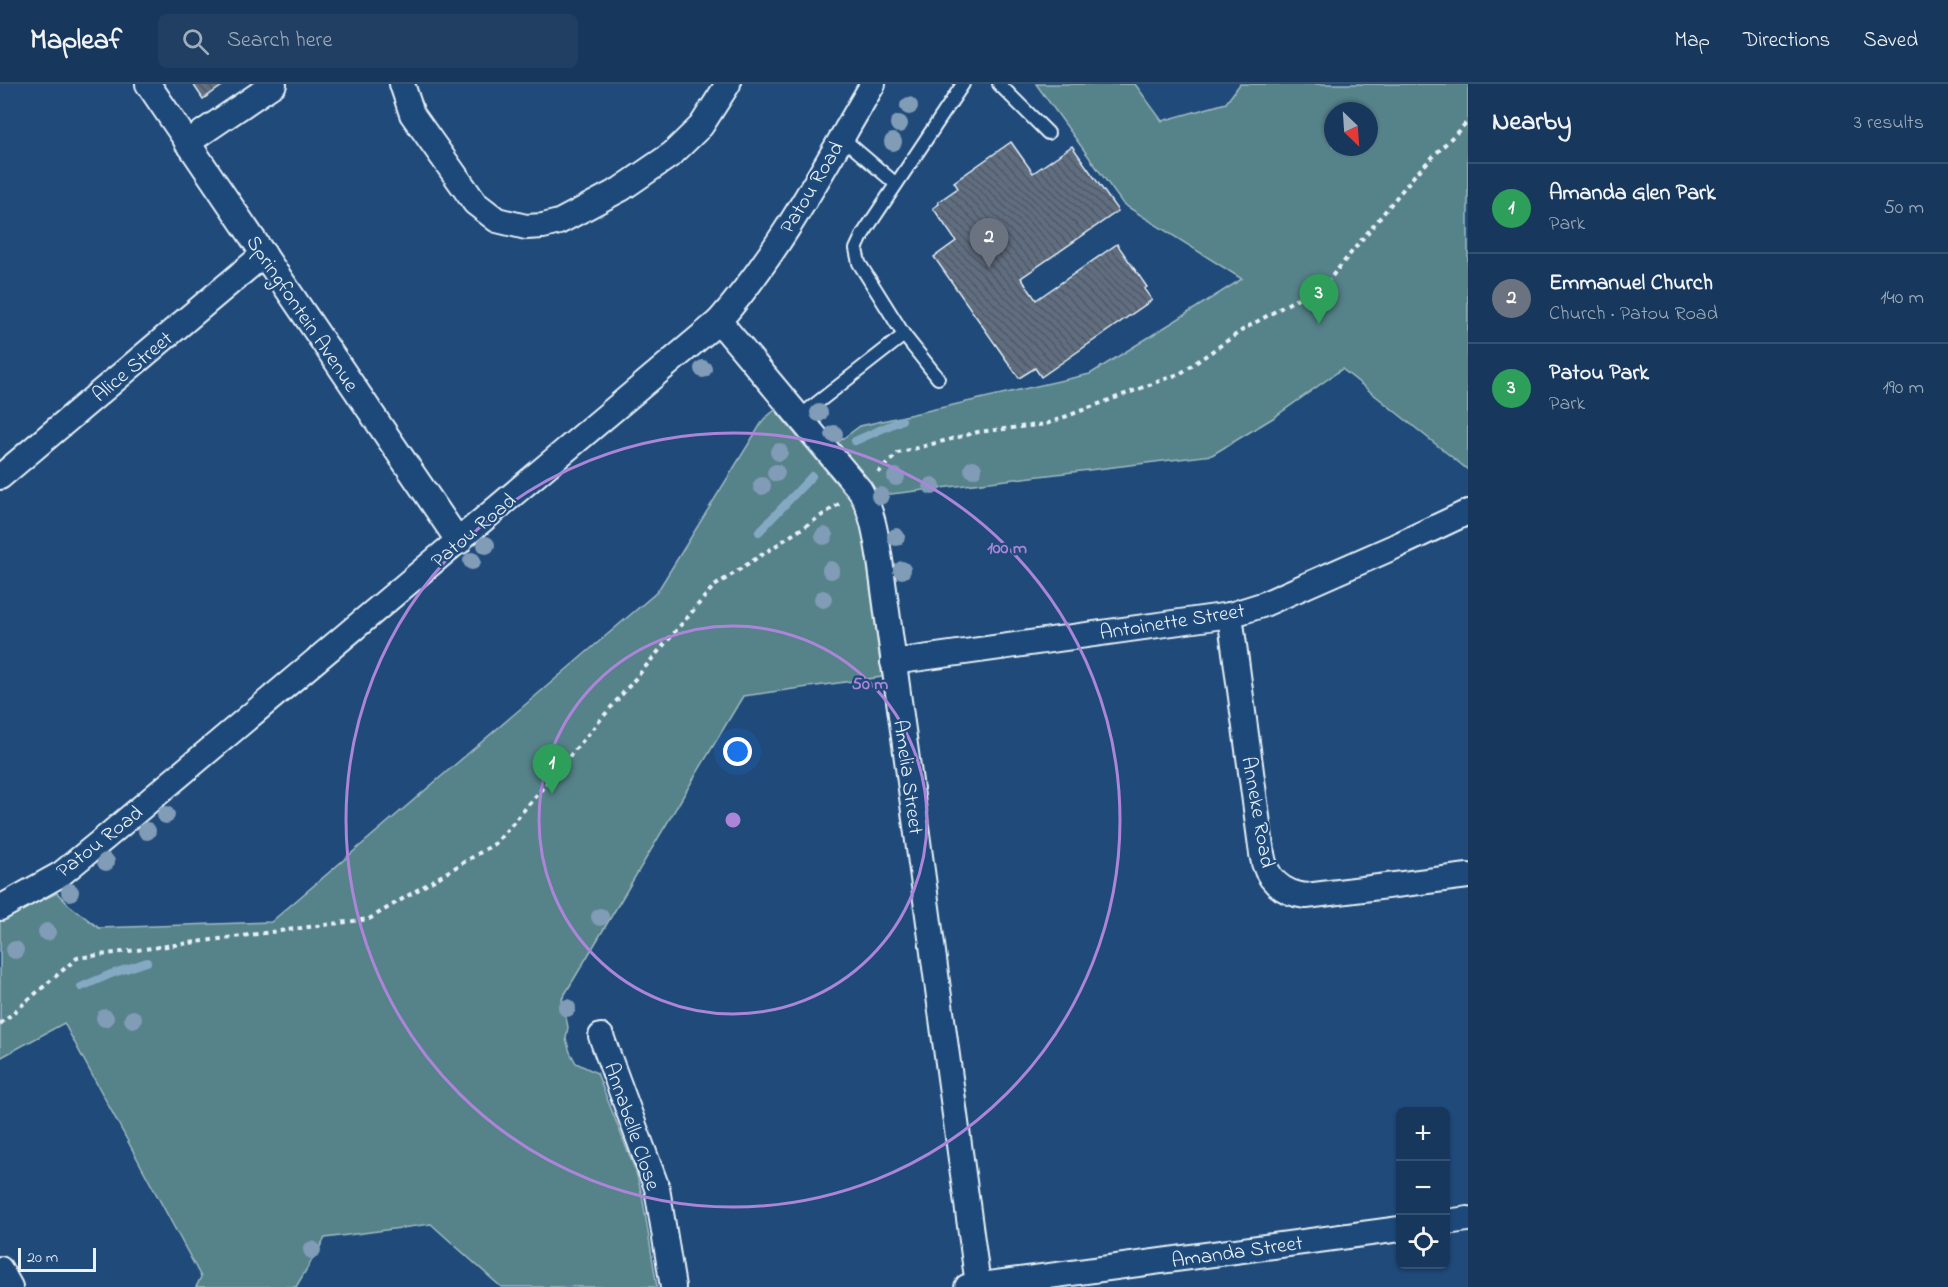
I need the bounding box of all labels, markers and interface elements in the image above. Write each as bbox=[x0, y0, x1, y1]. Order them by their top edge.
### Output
search box bbox=[158, 14, 578, 68]
text: Mapleaf bbox=[30, 21, 122, 62]
icon: search bbox=[179, 25, 212, 58]
text: Search here bbox=[227, 25, 332, 57]
text: Map bbox=[1674, 26, 1710, 56]
text: Directions bbox=[1743, 26, 1830, 56]
text: Saved bbox=[1863, 26, 1918, 56]
north arrow bbox=[1324, 102, 1378, 156]
text: Nearby bbox=[1492, 104, 1571, 142]
text: 3 results bbox=[1854, 109, 1924, 138]
street label: Patou Road bbox=[773, 136, 852, 240]
text: Amanda Glen Park bbox=[1549, 178, 1716, 210]
text: 1 bbox=[1508, 194, 1515, 223]
text: 50 m bbox=[1883, 194, 1924, 223]
text: Park bbox=[1549, 210, 1585, 239]
pin: 2 bbox=[970, 218, 1008, 268]
street label: Springfontein Avenue bbox=[236, 230, 365, 400]
text: Emmanuel Church bbox=[1549, 268, 1713, 300]
pin: 3 bbox=[1300, 274, 1338, 324]
text: 2 bbox=[1507, 284, 1516, 313]
text: 140 m bbox=[1880, 284, 1924, 313]
text: Church · Patou Road bbox=[1549, 300, 1718, 329]
street label: Alice Street bbox=[86, 325, 180, 410]
text: Patou Park bbox=[1549, 358, 1649, 390]
text: 3 bbox=[1507, 374, 1516, 403]
text: 190 m bbox=[1882, 374, 1924, 403]
text: Park bbox=[1549, 390, 1585, 419]
street label: Patou Road bbox=[425, 487, 524, 576]
text: 100 m bbox=[987, 536, 1027, 562]
street label: Antoinette Street bbox=[1098, 597, 1247, 649]
text: 50 m bbox=[852, 672, 888, 698]
street label: Amelia Street bbox=[884, 718, 930, 837]
your location bbox=[723, 737, 752, 766]
pin: 1 bbox=[532, 744, 572, 794]
street label: Anneke Road bbox=[1232, 754, 1282, 871]
street label: Patou Road bbox=[50, 799, 150, 886]
centre of rings bbox=[723, 810, 743, 830]
street label: Annabelle Close bbox=[595, 1059, 667, 1195]
map controls bbox=[1396, 1107, 1450, 1269]
button: + bbox=[1396, 1107, 1450, 1161]
button: − bbox=[1396, 1161, 1450, 1215]
button: locate bbox=[1396, 1215, 1450, 1269]
street label: Amanda Street bbox=[1170, 1229, 1305, 1277]
scale bar bbox=[18, 1245, 96, 1272]
text: 20 m bbox=[27, 1246, 58, 1270]

